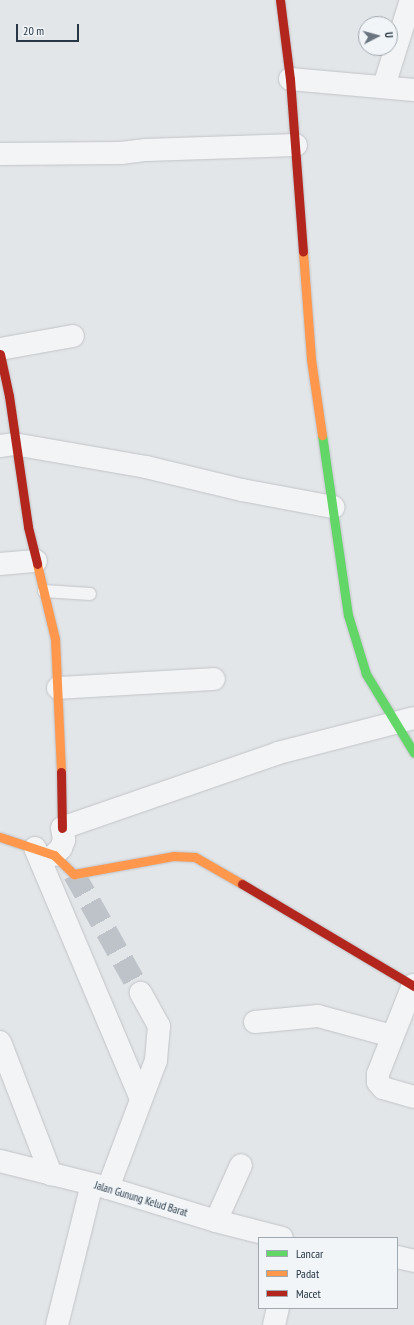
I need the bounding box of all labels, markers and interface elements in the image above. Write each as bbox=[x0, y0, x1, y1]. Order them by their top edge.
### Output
scale bar bbox=[18, 16, 81, 42]
north arrow bbox=[358, 16, 398, 56]
text: 20 m bbox=[23, 23, 44, 38]
text: U bbox=[382, 31, 396, 38]
street label: Jalan Gunung Kelud Barat bbox=[93, 1179, 189, 1219]
legend bbox=[258, 1237, 398, 1309]
text: Lancar bbox=[296, 1246, 323, 1261]
text: Padat bbox=[296, 1266, 319, 1281]
text: Macet bbox=[296, 1286, 321, 1301]

